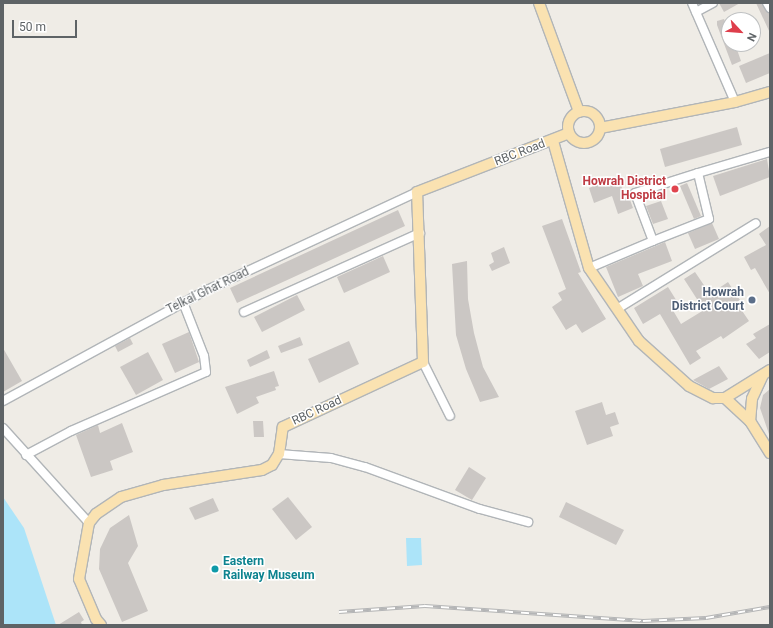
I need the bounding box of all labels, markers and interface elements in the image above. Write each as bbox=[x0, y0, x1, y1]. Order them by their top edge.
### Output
scale bar bbox=[14, 12, 79, 38]
north arrow bbox=[721, 12, 761, 52]
text: 50 m bbox=[19, 20, 46, 34]
text: N bbox=[744, 31, 759, 43]
street label: RBC Road bbox=[493, 137, 547, 169]
place label: Howrah District Hospital bbox=[583, 175, 666, 203]
marker: Howrah District Hospital bbox=[669, 183, 681, 195]
street label: Telkal Ghat Road bbox=[164, 265, 252, 317]
place label: Howrah District Court bbox=[672, 286, 744, 314]
marker: Howrah District Court bbox=[747, 295, 757, 305]
street label: RBC Road bbox=[290, 393, 344, 429]
place label: Eastern Railway Museum bbox=[223, 555, 315, 583]
marker: Eastern Railway Museum bbox=[210, 564, 220, 574]

